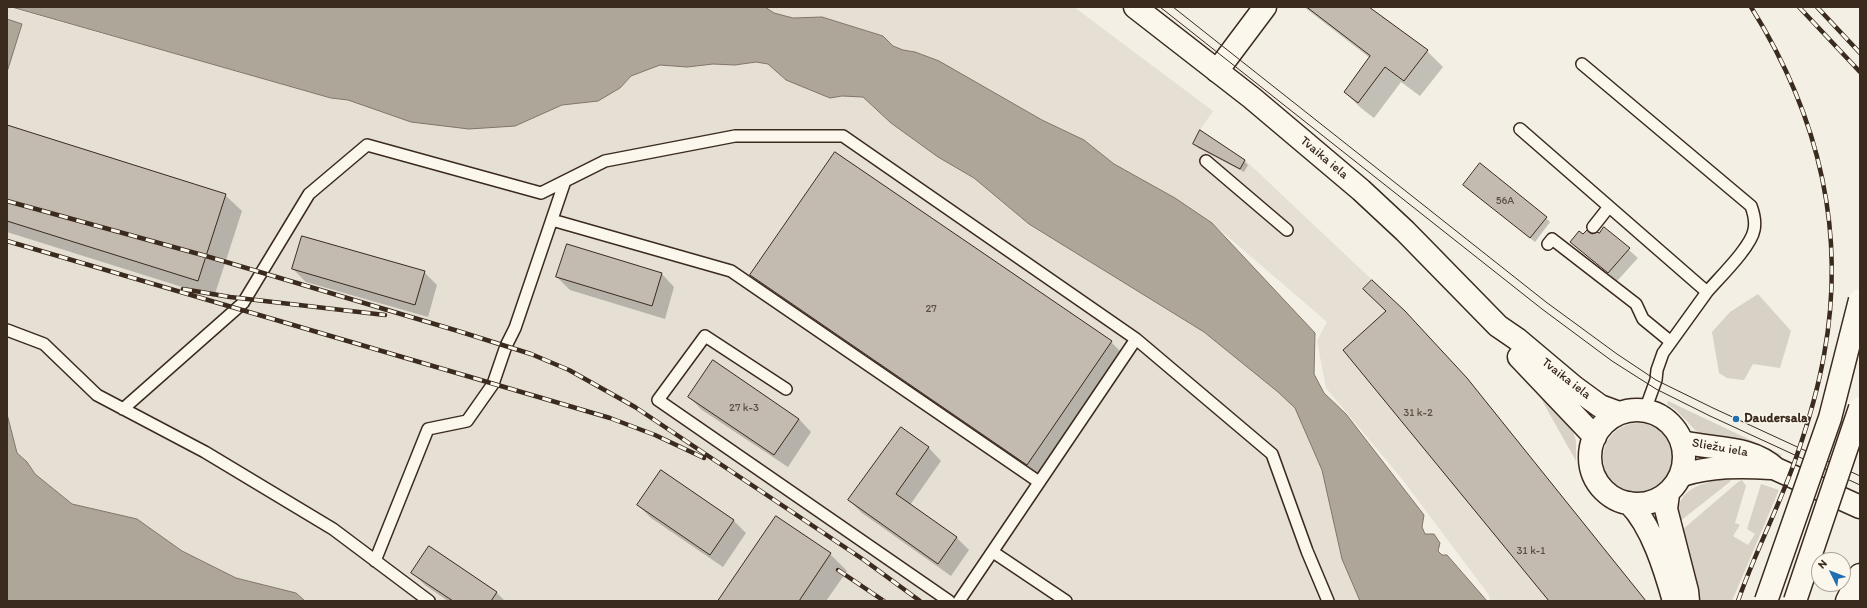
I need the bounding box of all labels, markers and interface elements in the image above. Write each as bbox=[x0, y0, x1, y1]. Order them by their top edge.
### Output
street label: Tvaika iela bbox=[1297, 133, 1351, 183]
house number: 56A bbox=[1496, 194, 1514, 208]
house number: 27 bbox=[925, 302, 937, 316]
street label: Tvaika iela bbox=[1538, 355, 1594, 403]
house number: 27 k-3 bbox=[729, 401, 759, 415]
house number: 31 k-2 bbox=[1403, 406, 1433, 420]
place label: Daudersala bbox=[1744, 411, 1808, 427]
marker: Daudersala bbox=[1731, 414, 1741, 424]
street label: Sliežu iela bbox=[1691, 435, 1749, 461]
house number: 31 k-1 bbox=[1517, 544, 1545, 558]
north arrow bbox=[1811, 552, 1851, 592]
text: N bbox=[1815, 557, 1830, 571]

